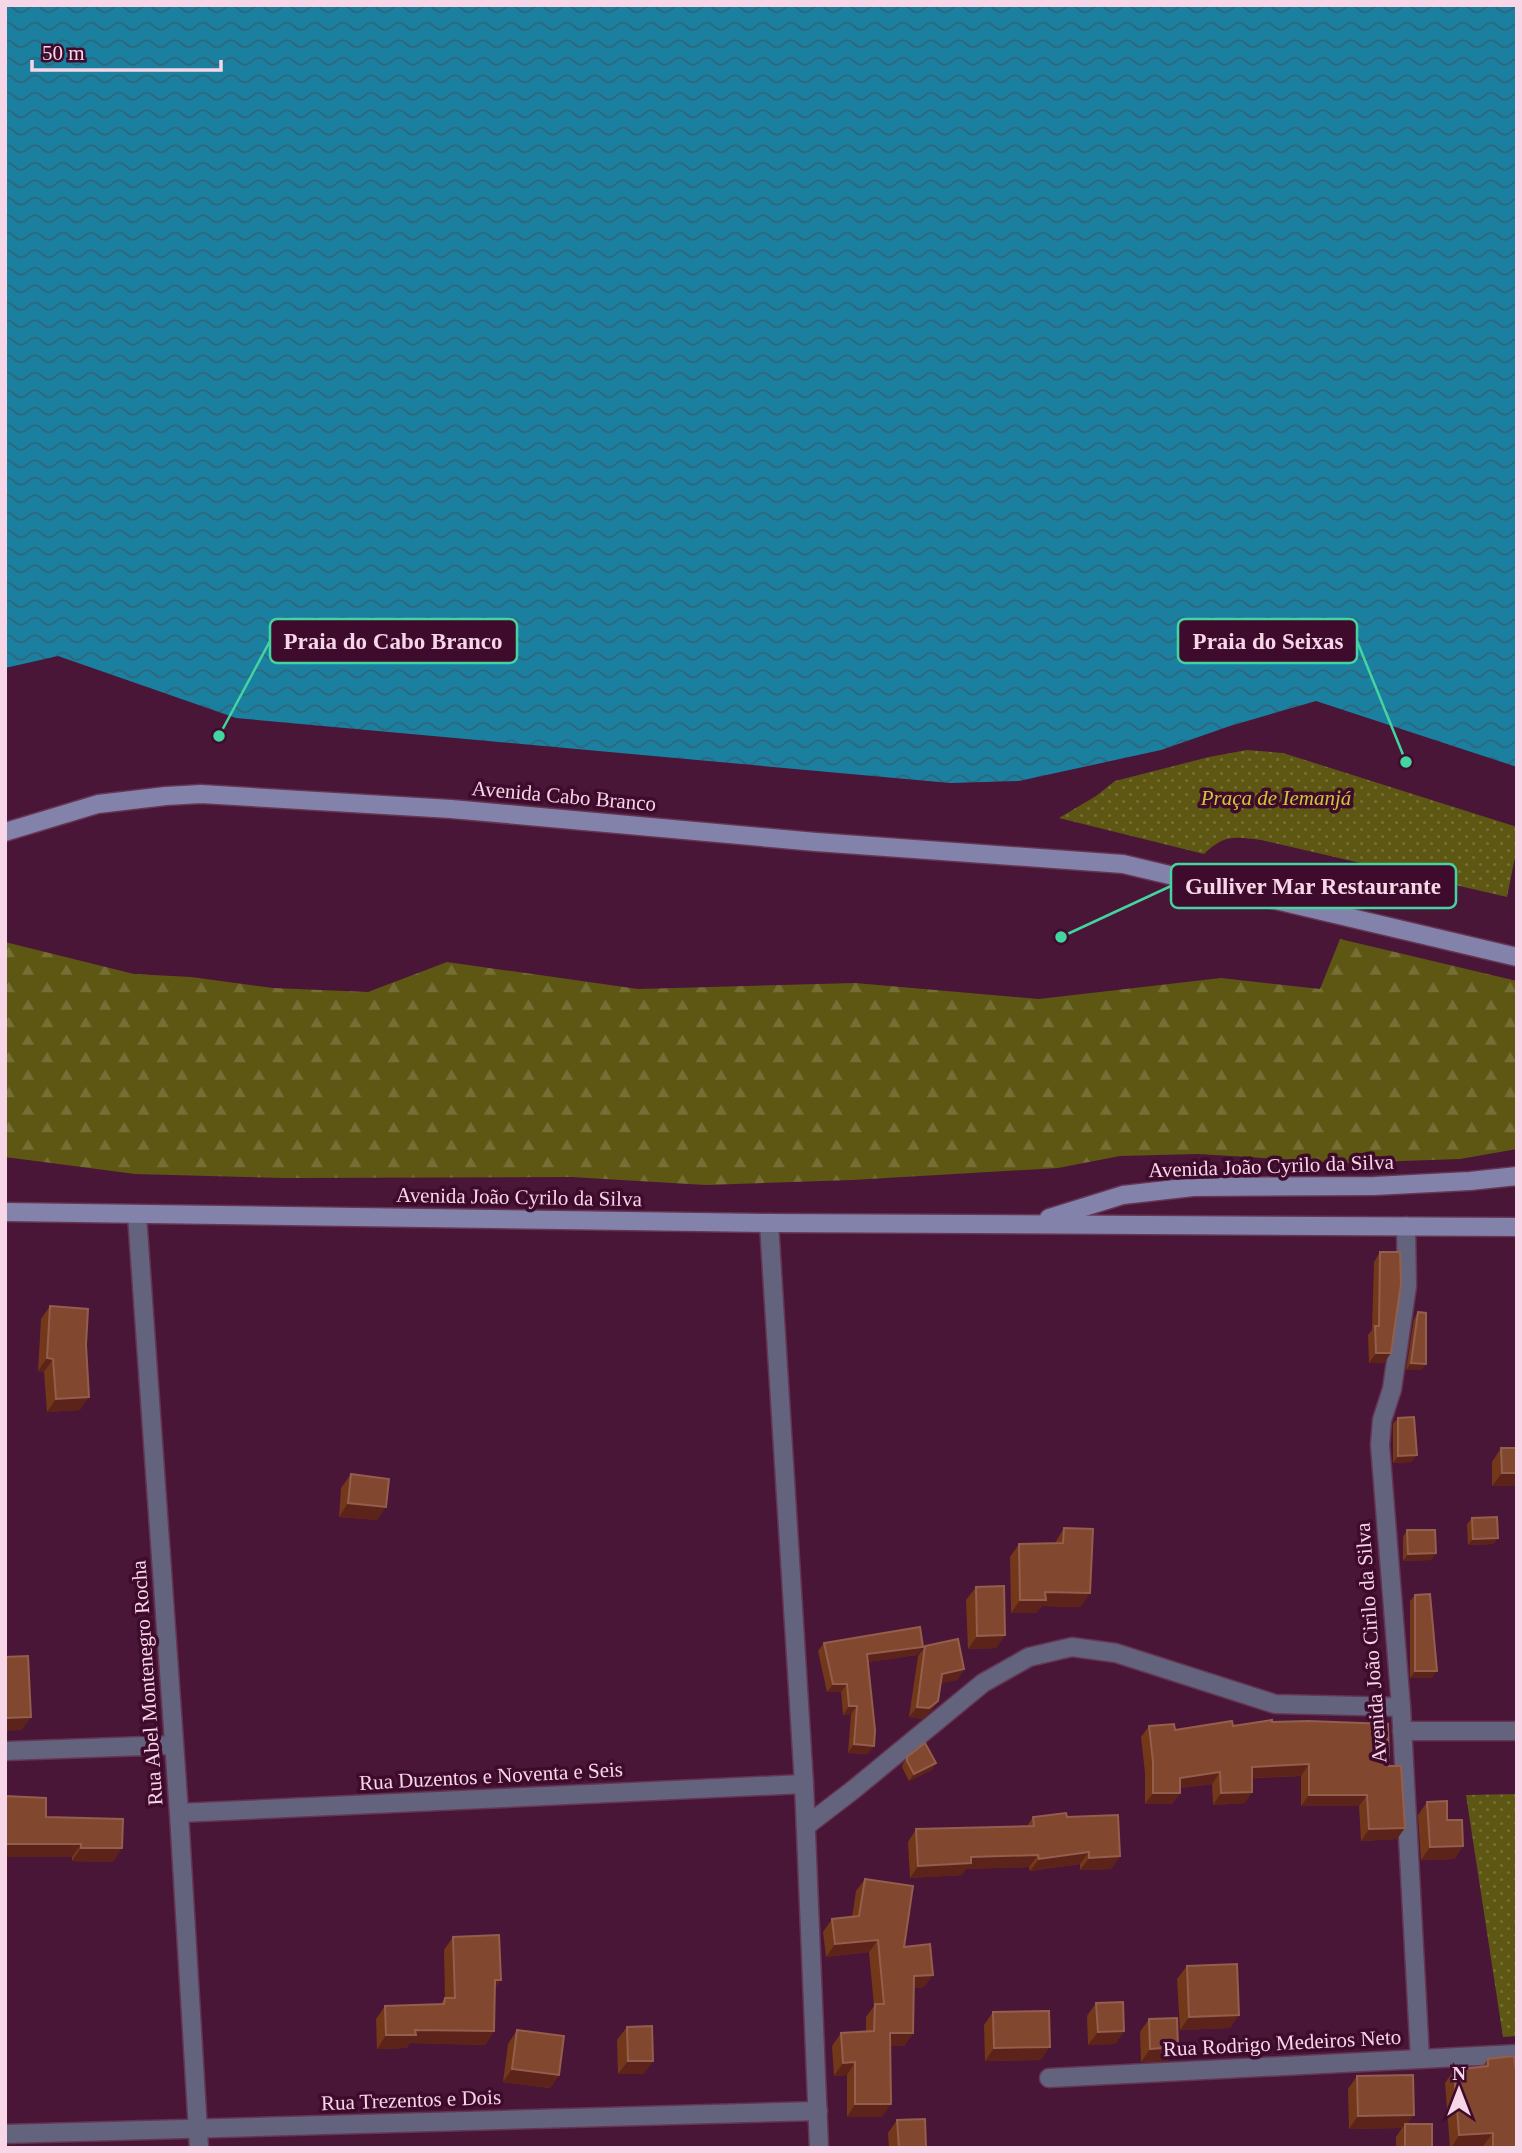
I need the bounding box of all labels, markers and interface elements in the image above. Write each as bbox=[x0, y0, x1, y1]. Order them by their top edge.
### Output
scale bar bbox=[32, 28, 220, 72]
text: 50 m bbox=[42, 41, 85, 65]
callout: Praia do Cabo Branco bbox=[270, 619, 517, 663]
callout: Praia do Seixas bbox=[1178, 619, 1357, 663]
text: Praia do Cabo Branco bbox=[283, 629, 503, 654]
text: Praia do Seixas bbox=[1193, 629, 1343, 654]
street label: Avenida Cabo Branco bbox=[471, 776, 657, 816]
park label: Praça de Iemanjá bbox=[1200, 786, 1352, 810]
callout: Gulliver Mar Restaurante bbox=[1171, 864, 1456, 908]
text: Gulliver Mar Restaurante bbox=[1185, 874, 1441, 899]
street label: Avenida João Cyrilo da Silva bbox=[1148, 1150, 1395, 1182]
street label: Avenida João Cyrilo da Silva bbox=[396, 1183, 643, 1211]
street label: Avenida João Cirilo da Silva bbox=[1351, 1521, 1391, 1764]
street label: Rua Abel Montenegro Rocha bbox=[126, 1559, 168, 1806]
street label: Rua Duzentos e Noventa e Seis bbox=[358, 1757, 624, 1795]
street label: Rua Rodrigo Medeiros Neto bbox=[1162, 2025, 1402, 2061]
north arrow bbox=[1424, 2055, 1494, 2125]
text: N bbox=[1452, 2063, 1466, 2084]
street label: Rua Trezentos e Dois bbox=[321, 2085, 501, 2115]

